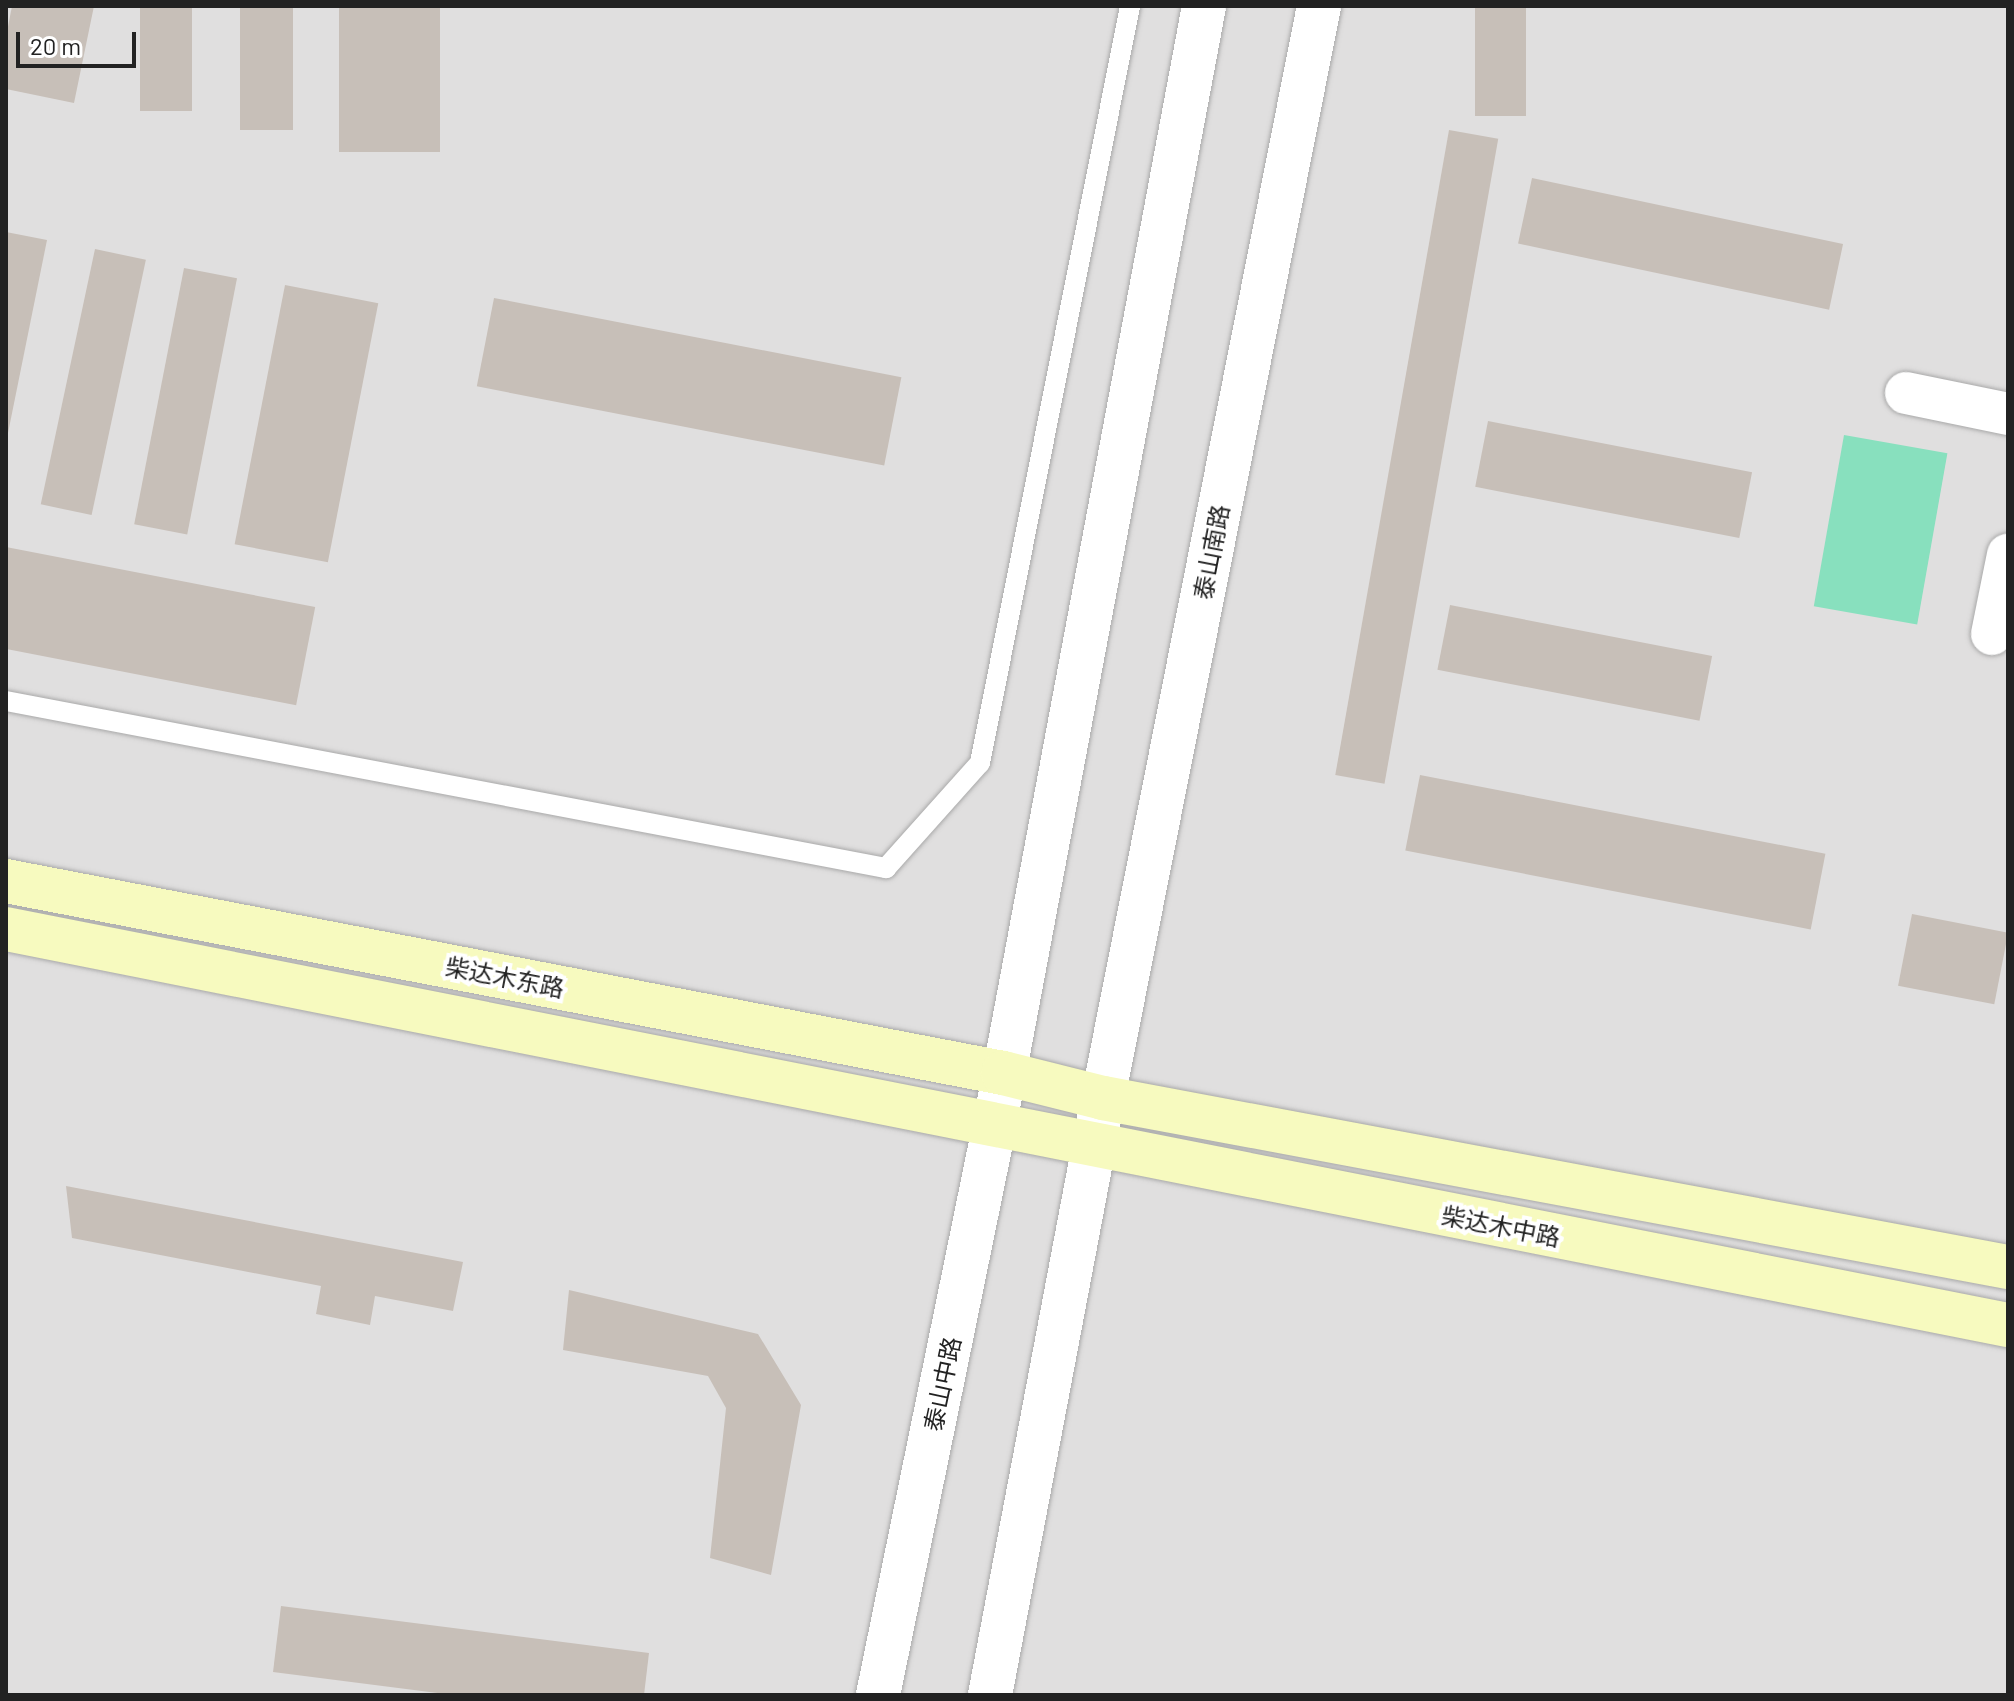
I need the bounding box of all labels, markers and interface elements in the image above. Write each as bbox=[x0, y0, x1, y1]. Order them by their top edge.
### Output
scale bar bbox=[20, 16, 140, 66]
text: 20 m bbox=[30, 31, 81, 60]
street label: 泰山南路 bbox=[1188, 502, 1234, 602]
street label: 柴达木东路 bbox=[443, 951, 567, 1003]
street label: 柴达木中路 bbox=[1439, 1200, 1563, 1252]
street label: 泰山中路 bbox=[918, 1334, 966, 1434]

